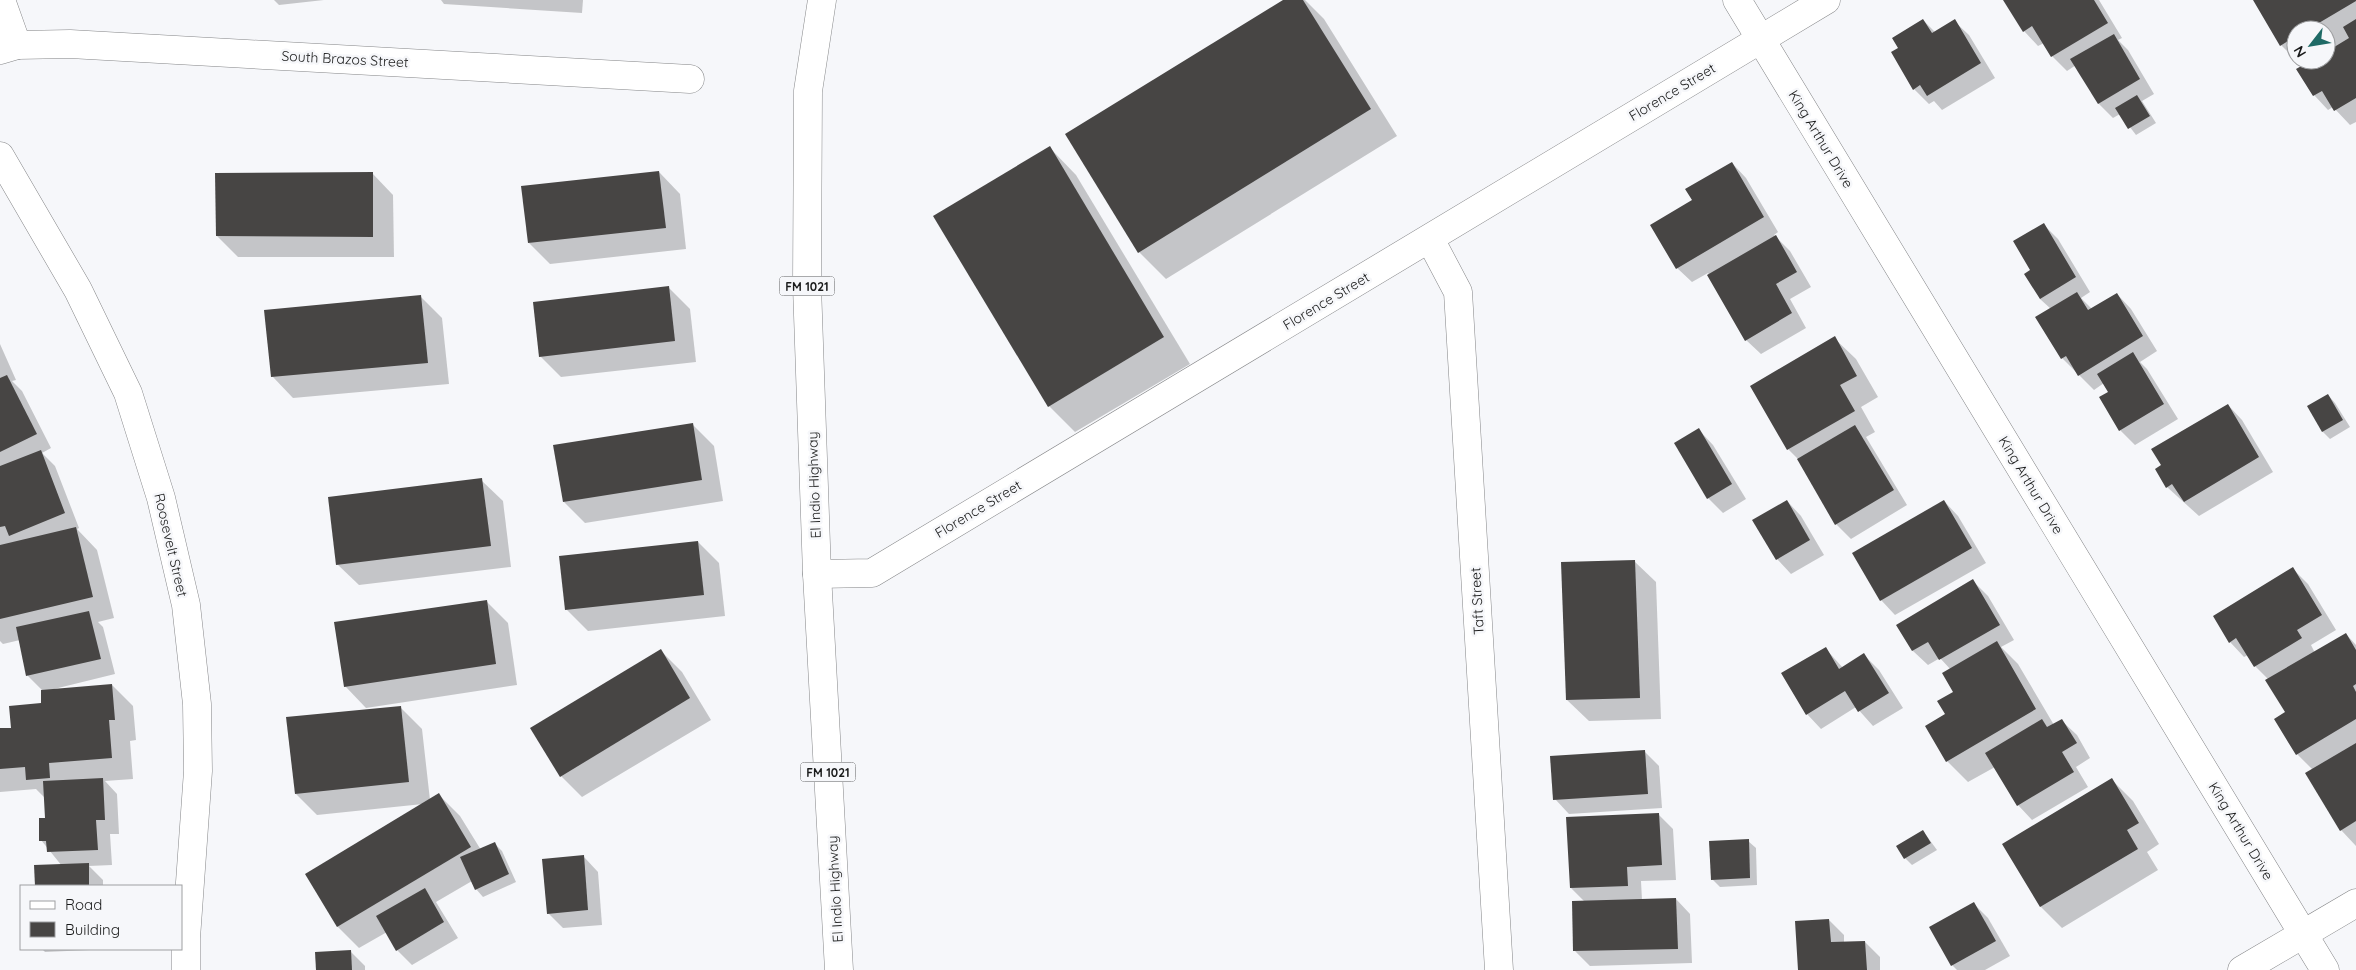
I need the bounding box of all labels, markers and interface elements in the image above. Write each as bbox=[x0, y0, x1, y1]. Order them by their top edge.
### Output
north arrow bbox=[2286, 20, 2336, 70]
text: N bbox=[2289, 43, 2310, 61]
street label: South Brazos Street bbox=[281, 47, 409, 71]
street label: Florence Street bbox=[1625, 59, 1719, 125]
street label: King Arthur Drive bbox=[1785, 87, 1857, 191]
street label: Florence Street bbox=[1279, 268, 1373, 334]
road number: FM 1021 bbox=[780, 276, 834, 296]
street label: El Indio Highway bbox=[803, 431, 825, 539]
street label: King Arthur Drive bbox=[1995, 433, 2067, 537]
street label: Florence Street bbox=[931, 476, 1025, 542]
street label: Roosevelt Street bbox=[150, 491, 192, 599]
street label: Taft Street bbox=[1466, 567, 1488, 635]
road number: FM 1021 bbox=[800, 762, 856, 782]
street label: King Arthur Drive bbox=[2205, 779, 2277, 883]
street label: El Indio Highway bbox=[823, 835, 847, 943]
legend bbox=[20, 885, 182, 950]
text: Road bbox=[65, 895, 102, 914]
text: Building bbox=[65, 920, 120, 939]

